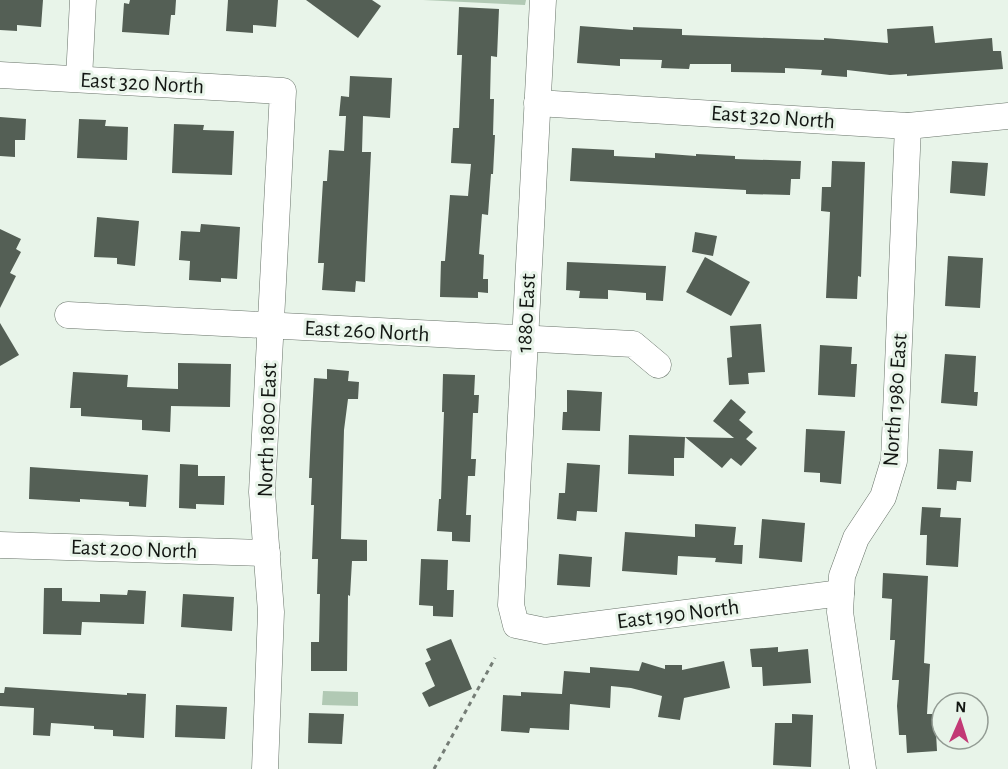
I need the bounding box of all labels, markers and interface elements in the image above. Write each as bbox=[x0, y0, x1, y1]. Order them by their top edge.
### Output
street label: East 320 North bbox=[79, 69, 205, 97]
street label: East 320 North bbox=[710, 102, 836, 132]
street label: 1880 East bbox=[513, 273, 539, 353]
street label: East 260 North bbox=[304, 317, 430, 345]
street label: North 1980 East bbox=[879, 333, 911, 467]
street label: North 1800 East bbox=[254, 362, 280, 498]
street label: East 200 North bbox=[70, 536, 198, 562]
street label: East 190 North bbox=[616, 596, 740, 632]
north arrow bbox=[930, 691, 990, 751]
text: N bbox=[955, 699, 967, 715]

